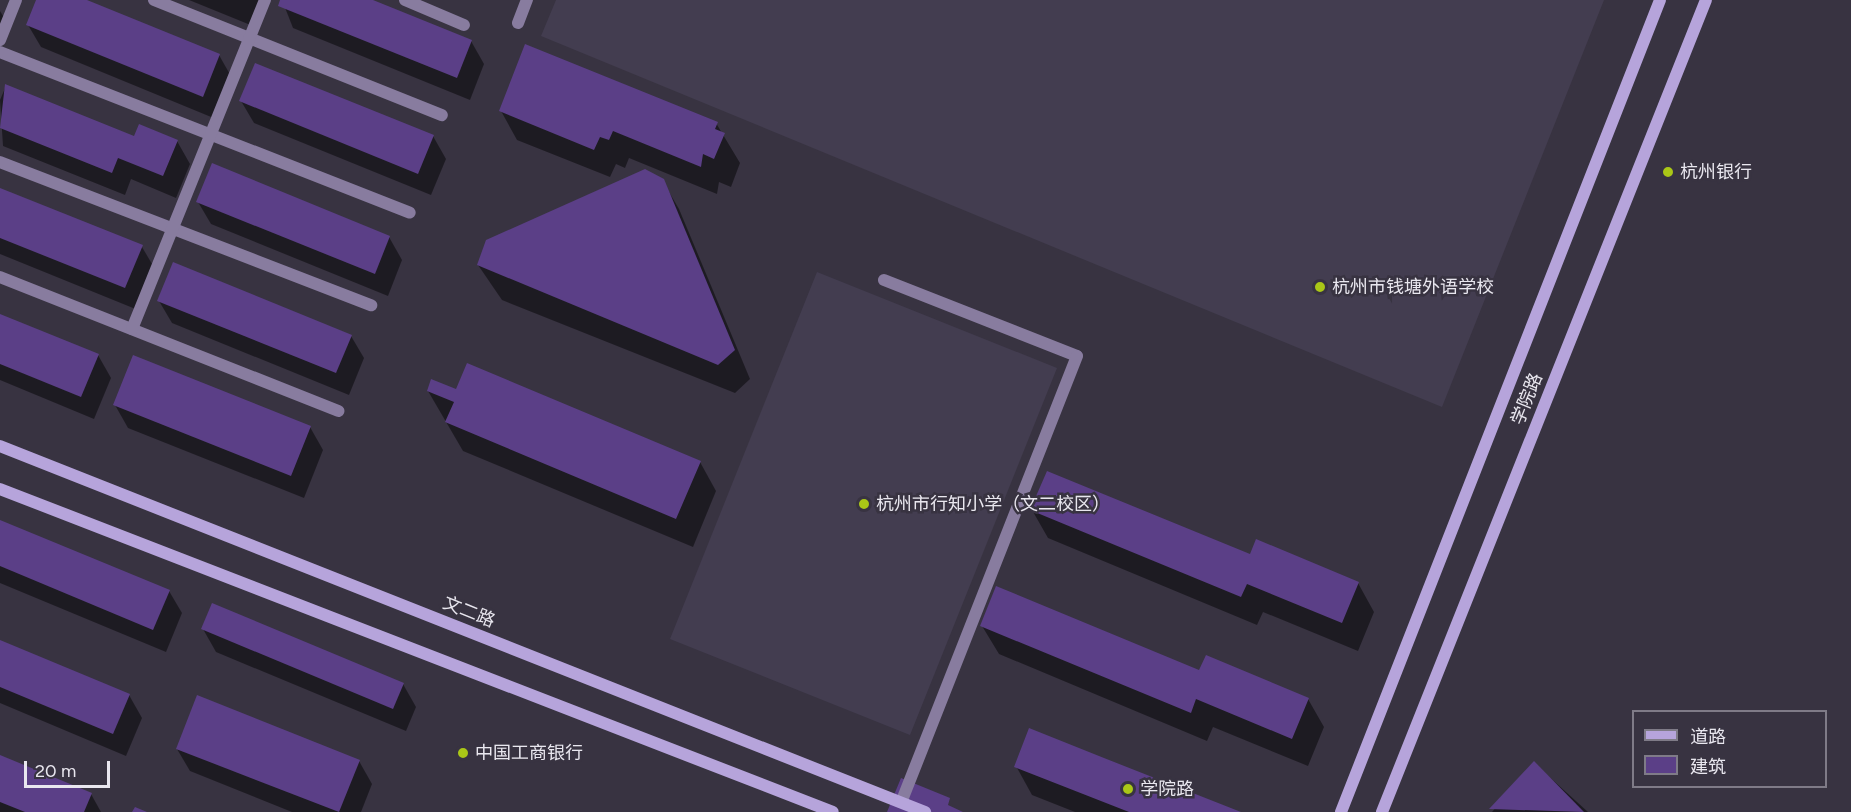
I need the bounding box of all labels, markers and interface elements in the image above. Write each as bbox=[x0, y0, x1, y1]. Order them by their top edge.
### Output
place label: 杭州银行 bbox=[1680, 161, 1752, 183]
marker: 杭州银行 bbox=[1661, 165, 1675, 179]
place label: 杭州市钱塘外语学校 bbox=[1332, 276, 1494, 298]
marker: 杭州市钱塘外语学校 bbox=[1313, 280, 1327, 294]
street label: 学院路 bbox=[1507, 370, 1547, 428]
place label: 杭州市行知小学（文二校区） bbox=[876, 493, 1110, 515]
marker: 杭州市行知小学（文二校区） bbox=[857, 497, 871, 511]
street label: 文二路 bbox=[440, 592, 498, 632]
legend bbox=[1632, 710, 1827, 788]
text: 道路 bbox=[1690, 726, 1726, 748]
place label: 中国工商银行 bbox=[475, 742, 583, 764]
marker: 中国工商银行 bbox=[456, 746, 470, 760]
scale bar bbox=[27, 749, 112, 787]
text: 建筑 bbox=[1690, 756, 1726, 778]
text: 20 m bbox=[35, 760, 76, 782]
place label: 学院路 bbox=[1140, 778, 1194, 800]
marker: 学院路 bbox=[1121, 782, 1135, 796]

